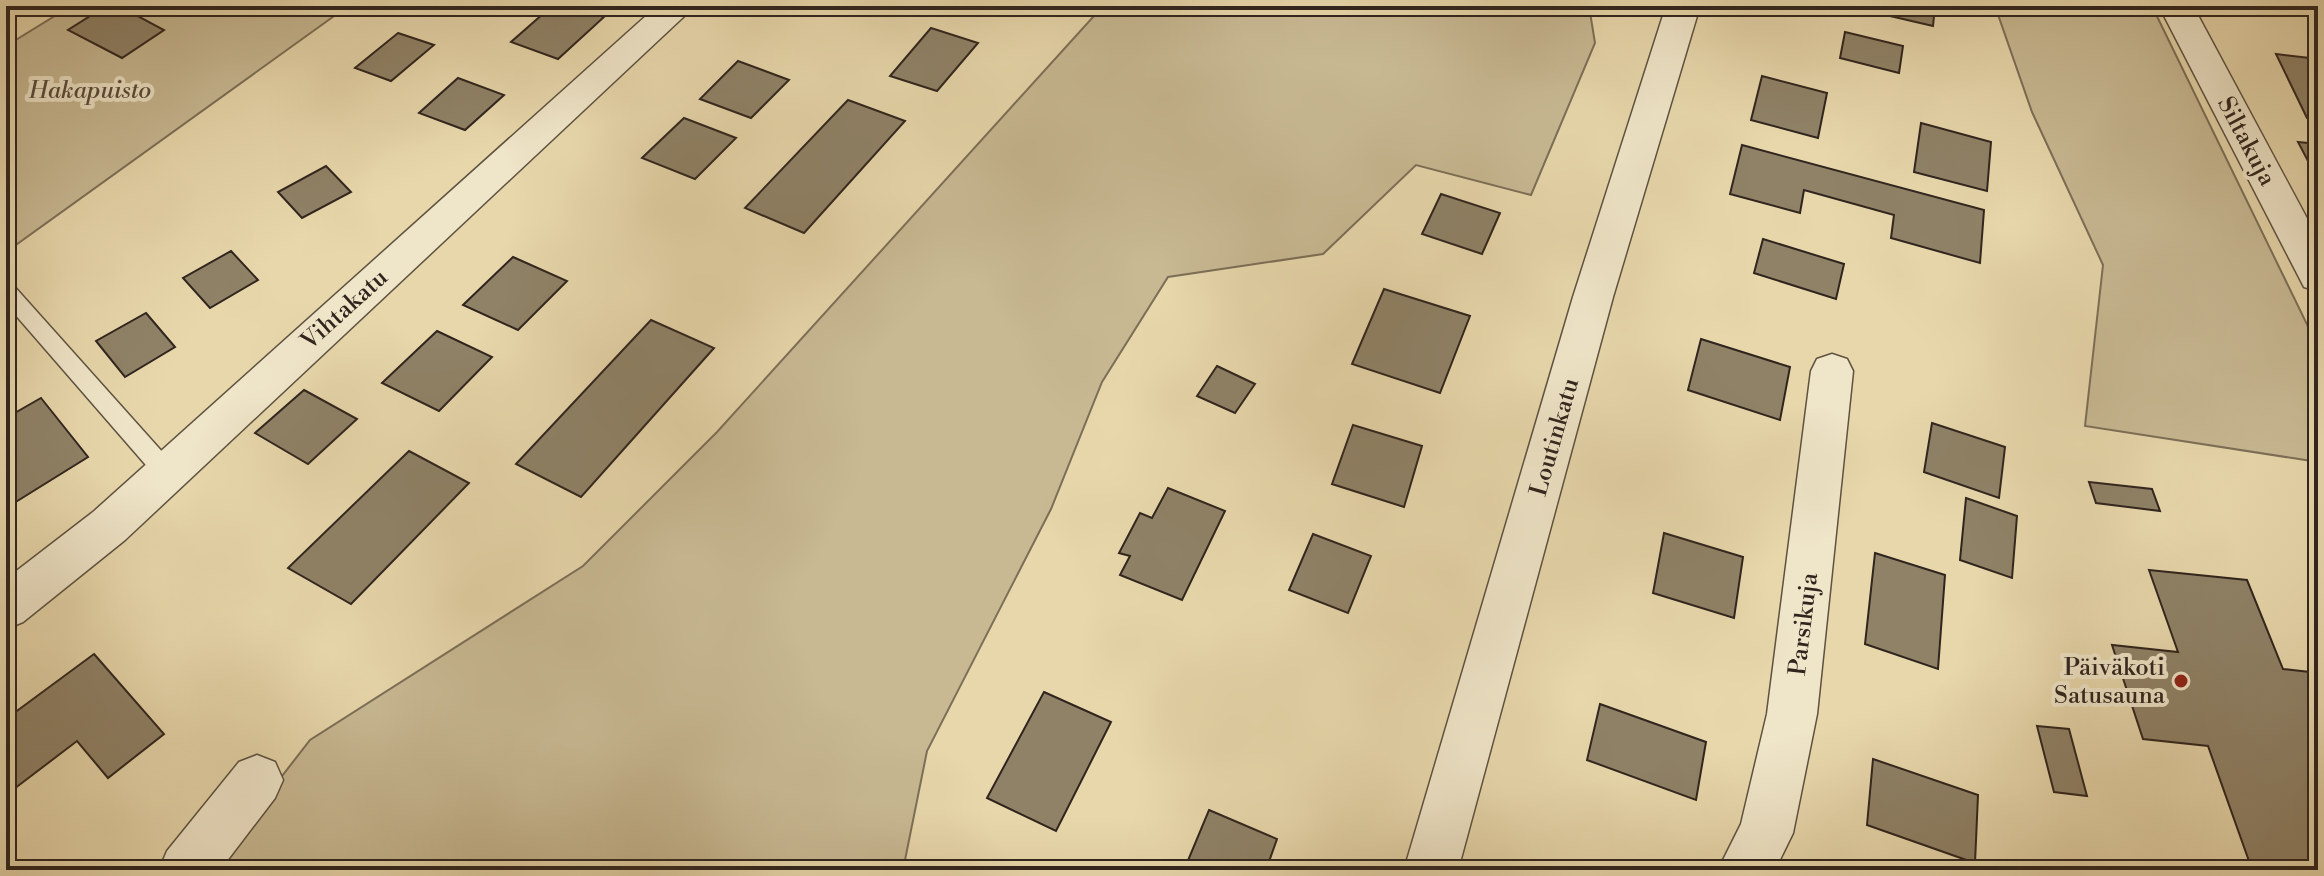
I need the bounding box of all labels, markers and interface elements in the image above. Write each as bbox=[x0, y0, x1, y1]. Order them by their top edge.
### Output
park label: Hakapuisto bbox=[28, 76, 151, 106]
street label: Siltakuja bbox=[2210, 92, 2282, 192]
street label: Vihtakatu bbox=[294, 263, 395, 357]
street label: Loutinkatu bbox=[1524, 374, 1586, 500]
street label: Parsikuja bbox=[1783, 570, 1825, 677]
place label: Päiväkoti Satusauna bbox=[2054, 653, 2166, 711]
marker: Päiväkoti Satusauna bbox=[2172, 672, 2190, 690]

